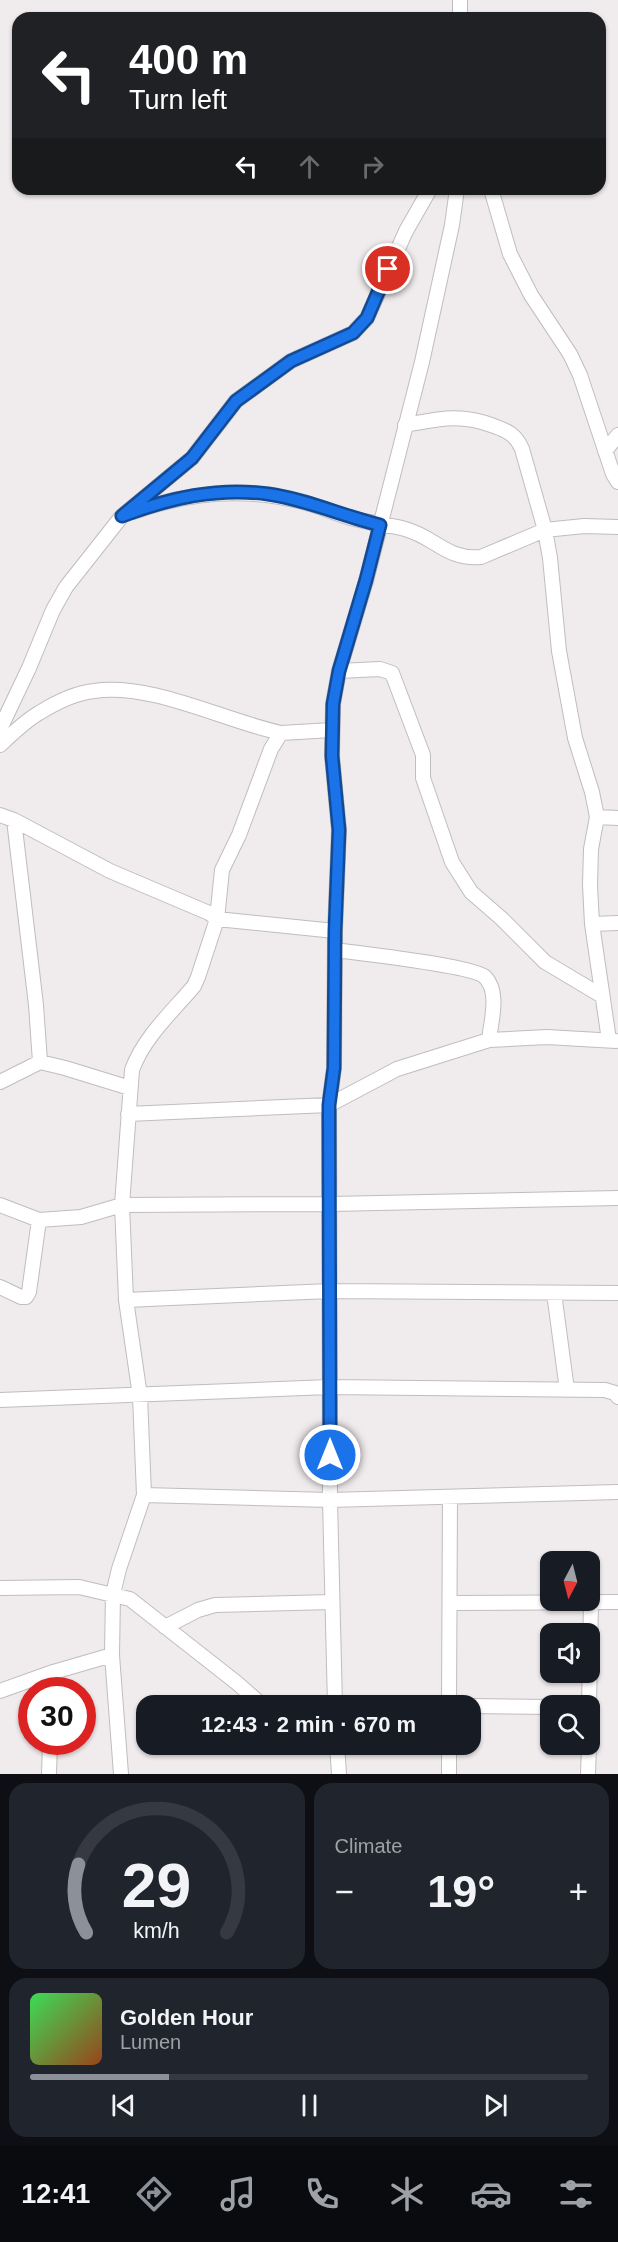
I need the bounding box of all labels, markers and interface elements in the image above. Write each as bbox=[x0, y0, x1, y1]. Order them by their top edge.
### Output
icon: left bbox=[30, 36, 108, 114]
text: 400 m bbox=[129, 36, 248, 83]
text: Turn left bbox=[129, 85, 227, 115]
icon: left bbox=[230, 150, 263, 183]
icon: ahead bbox=[293, 150, 326, 183]
icon: right bbox=[356, 150, 389, 183]
pin bbox=[362, 243, 413, 294]
icon: arrive bbox=[371, 252, 404, 285]
position arrow bbox=[298, 1423, 362, 1487]
north arrow bbox=[540, 1551, 600, 1611]
map controls bbox=[540, 1551, 600, 1755]
button: sound bbox=[540, 1623, 600, 1683]
speed limit sign: 30 bbox=[18, 1677, 96, 1755]
button: search bbox=[540, 1695, 600, 1755]
text: 12:43 · 2 min · 670 m bbox=[201, 1712, 416, 1737]
text: Climate bbox=[335, 1835, 402, 1857]
text: 29 bbox=[122, 1851, 191, 1920]
text: 19° bbox=[427, 1866, 495, 1917]
text: − bbox=[335, 1873, 354, 1910]
text: + bbox=[569, 1873, 588, 1910]
text: km/h bbox=[134, 1919, 180, 1943]
text: Golden Hour bbox=[120, 2005, 253, 2030]
text: Lumen bbox=[120, 2031, 181, 2053]
icon: previous bbox=[107, 2089, 140, 2122]
icon: pause bbox=[293, 2089, 326, 2122]
icon: next bbox=[479, 2089, 512, 2122]
icon: directions bbox=[133, 2173, 175, 2215]
icon: music bbox=[217, 2173, 259, 2215]
icon: phone bbox=[301, 2173, 343, 2215]
icon: climate bbox=[386, 2173, 428, 2215]
icon: car bbox=[470, 2173, 512, 2215]
icon: filters bbox=[555, 2173, 597, 2215]
text: 12:41 bbox=[21, 2179, 90, 2209]

